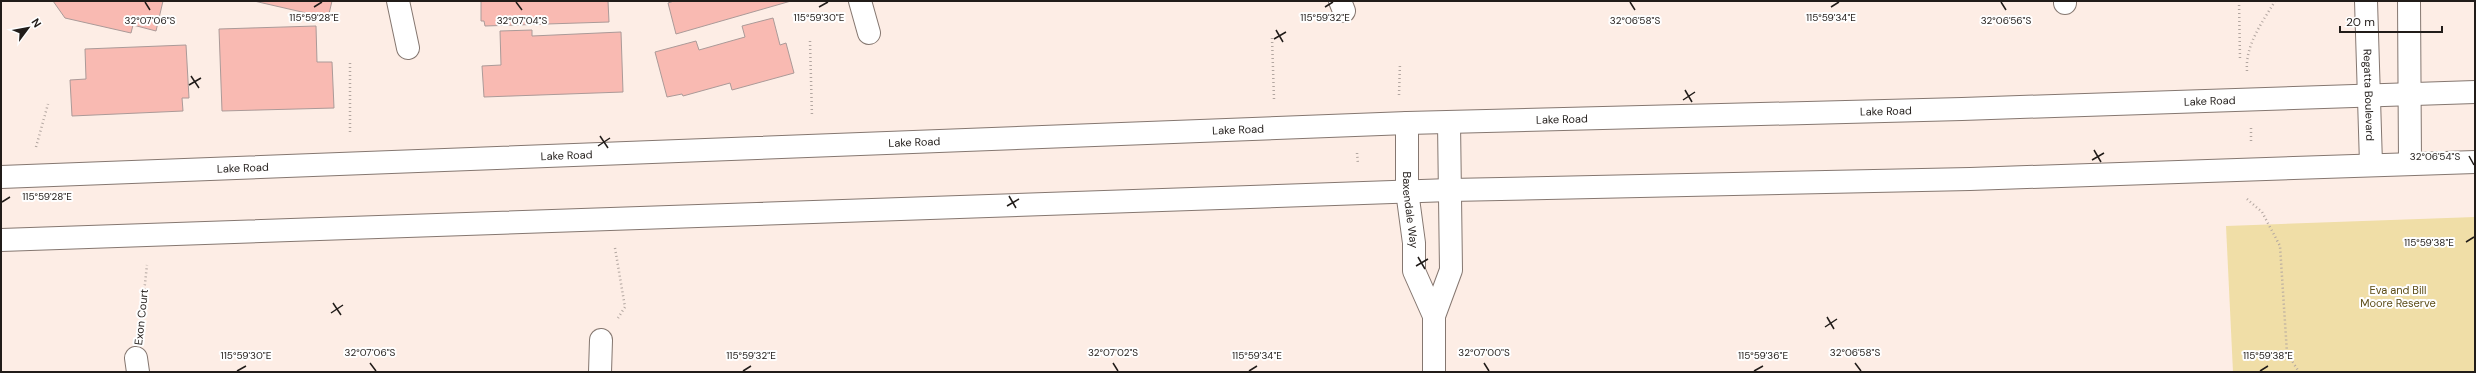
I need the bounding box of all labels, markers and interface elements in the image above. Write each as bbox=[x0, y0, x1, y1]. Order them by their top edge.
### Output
north arrow bbox=[8, 8, 48, 48]
scale bar bbox=[2340, 8, 2442, 34]
text: 115°59'28"E bbox=[289, 11, 339, 24]
text: 115°59'30"E bbox=[794, 11, 845, 24]
text: 115°59'32"E bbox=[1300, 11, 1350, 24]
text: 115°59'34"E bbox=[1806, 11, 1856, 24]
text: 32°07'06"S bbox=[125, 14, 176, 27]
text: 32°07'04"S bbox=[497, 14, 548, 27]
text: 32°06'58"S bbox=[1610, 14, 1660, 27]
text: 32°06'56"S bbox=[1981, 14, 2031, 27]
text: 20 m bbox=[2346, 14, 2375, 30]
text: N bbox=[28, 16, 45, 30]
street label: Regatta Boulevard bbox=[2360, 49, 2377, 141]
street label: Lake Road bbox=[2184, 93, 2236, 109]
street label: Lake Road bbox=[1860, 103, 1912, 119]
street label: Lake Road bbox=[1536, 111, 1588, 127]
street label: Lake Road bbox=[1212, 121, 1264, 137]
street label: Lake Road bbox=[888, 134, 941, 150]
street label: Lake Road bbox=[540, 147, 593, 163]
text: 32°06'54"S bbox=[2410, 150, 2460, 163]
street label: Lake Road bbox=[217, 160, 269, 176]
street label: Baxendale Way bbox=[1400, 171, 1421, 248]
text: 115°59'28"E bbox=[22, 190, 72, 203]
text: 115°59'38"E bbox=[2404, 236, 2454, 249]
park label: Eva and Bill Moore Reserve bbox=[2360, 283, 2436, 310]
street label: Exon Court bbox=[131, 288, 151, 346]
text: 32°07'06"S bbox=[345, 346, 396, 359]
text: 32°07'02"S bbox=[1088, 346, 1138, 359]
text: 32°07'00"S bbox=[1458, 346, 1510, 359]
text: 32°06'58"S bbox=[1830, 346, 1880, 359]
text: 115°59'30"E bbox=[221, 349, 272, 362]
text: 115°59'32"E bbox=[726, 349, 776, 362]
text: 115°59'34"E bbox=[1232, 349, 1282, 362]
text: 115°59'36"E bbox=[1738, 349, 1788, 362]
text: 115°59'38"E bbox=[2243, 349, 2293, 362]

